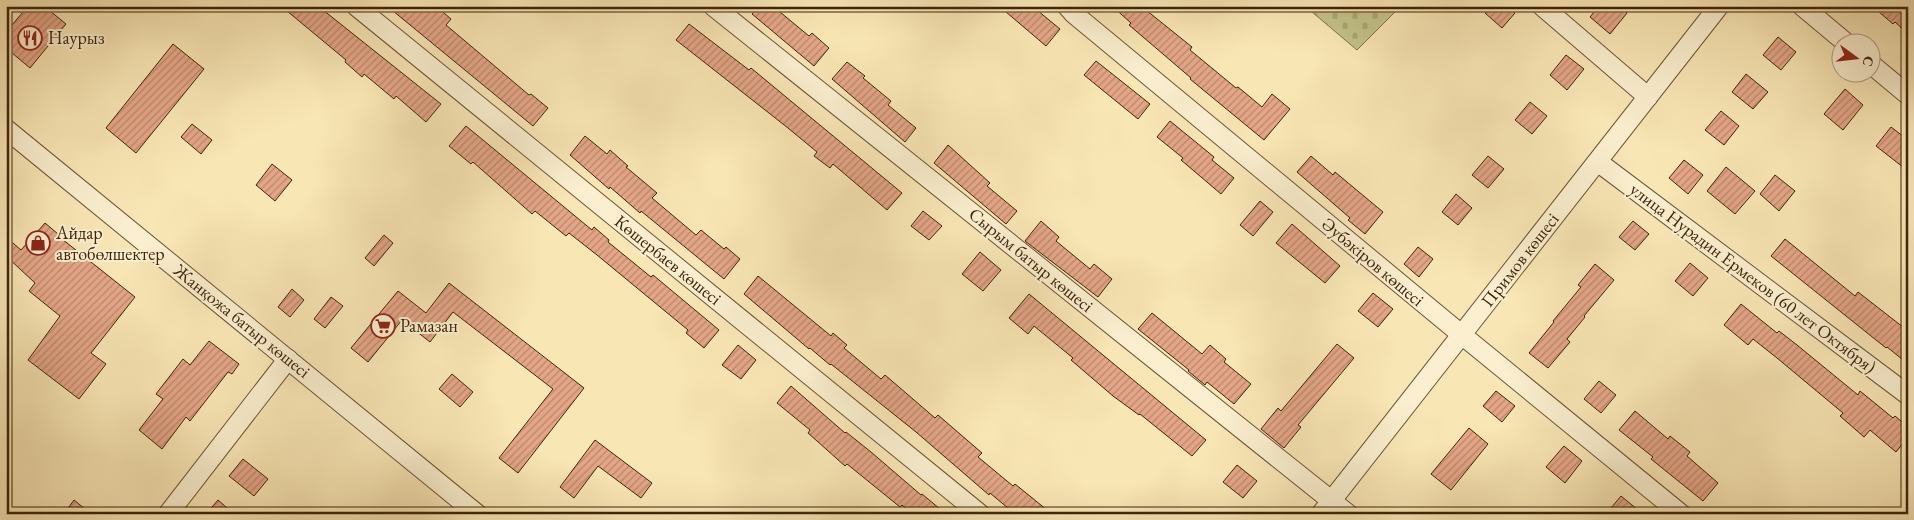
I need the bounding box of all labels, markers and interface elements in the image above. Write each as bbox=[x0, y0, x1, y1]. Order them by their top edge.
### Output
restaurant icon: Наурыз bbox=[17, 25, 43, 51]
place label: Наурыз bbox=[48, 26, 105, 49]
north arrow bbox=[1832, 32, 1882, 82]
text: С bbox=[1859, 54, 1879, 69]
street label: улица Нурадин Ермеков (60 лет Октября) bbox=[1625, 177, 1881, 378]
street label: Сырым батыр көшесі bbox=[964, 202, 1099, 317]
street label: Примов көшесі bbox=[1476, 207, 1564, 311]
street label: Көшербаев көшесі bbox=[610, 209, 727, 310]
street label: Әубәкіров көшесі bbox=[1318, 212, 1430, 311]
place label: Айдар автобөлшектер bbox=[55, 221, 165, 265]
shop icon: Айдар автобөлшектер bbox=[25, 230, 51, 256]
street label: Жанқожа батыр көшесі bbox=[169, 258, 316, 383]
supermarket icon: Рамазан bbox=[370, 313, 396, 339]
place label: Рамазан bbox=[400, 314, 458, 337]

